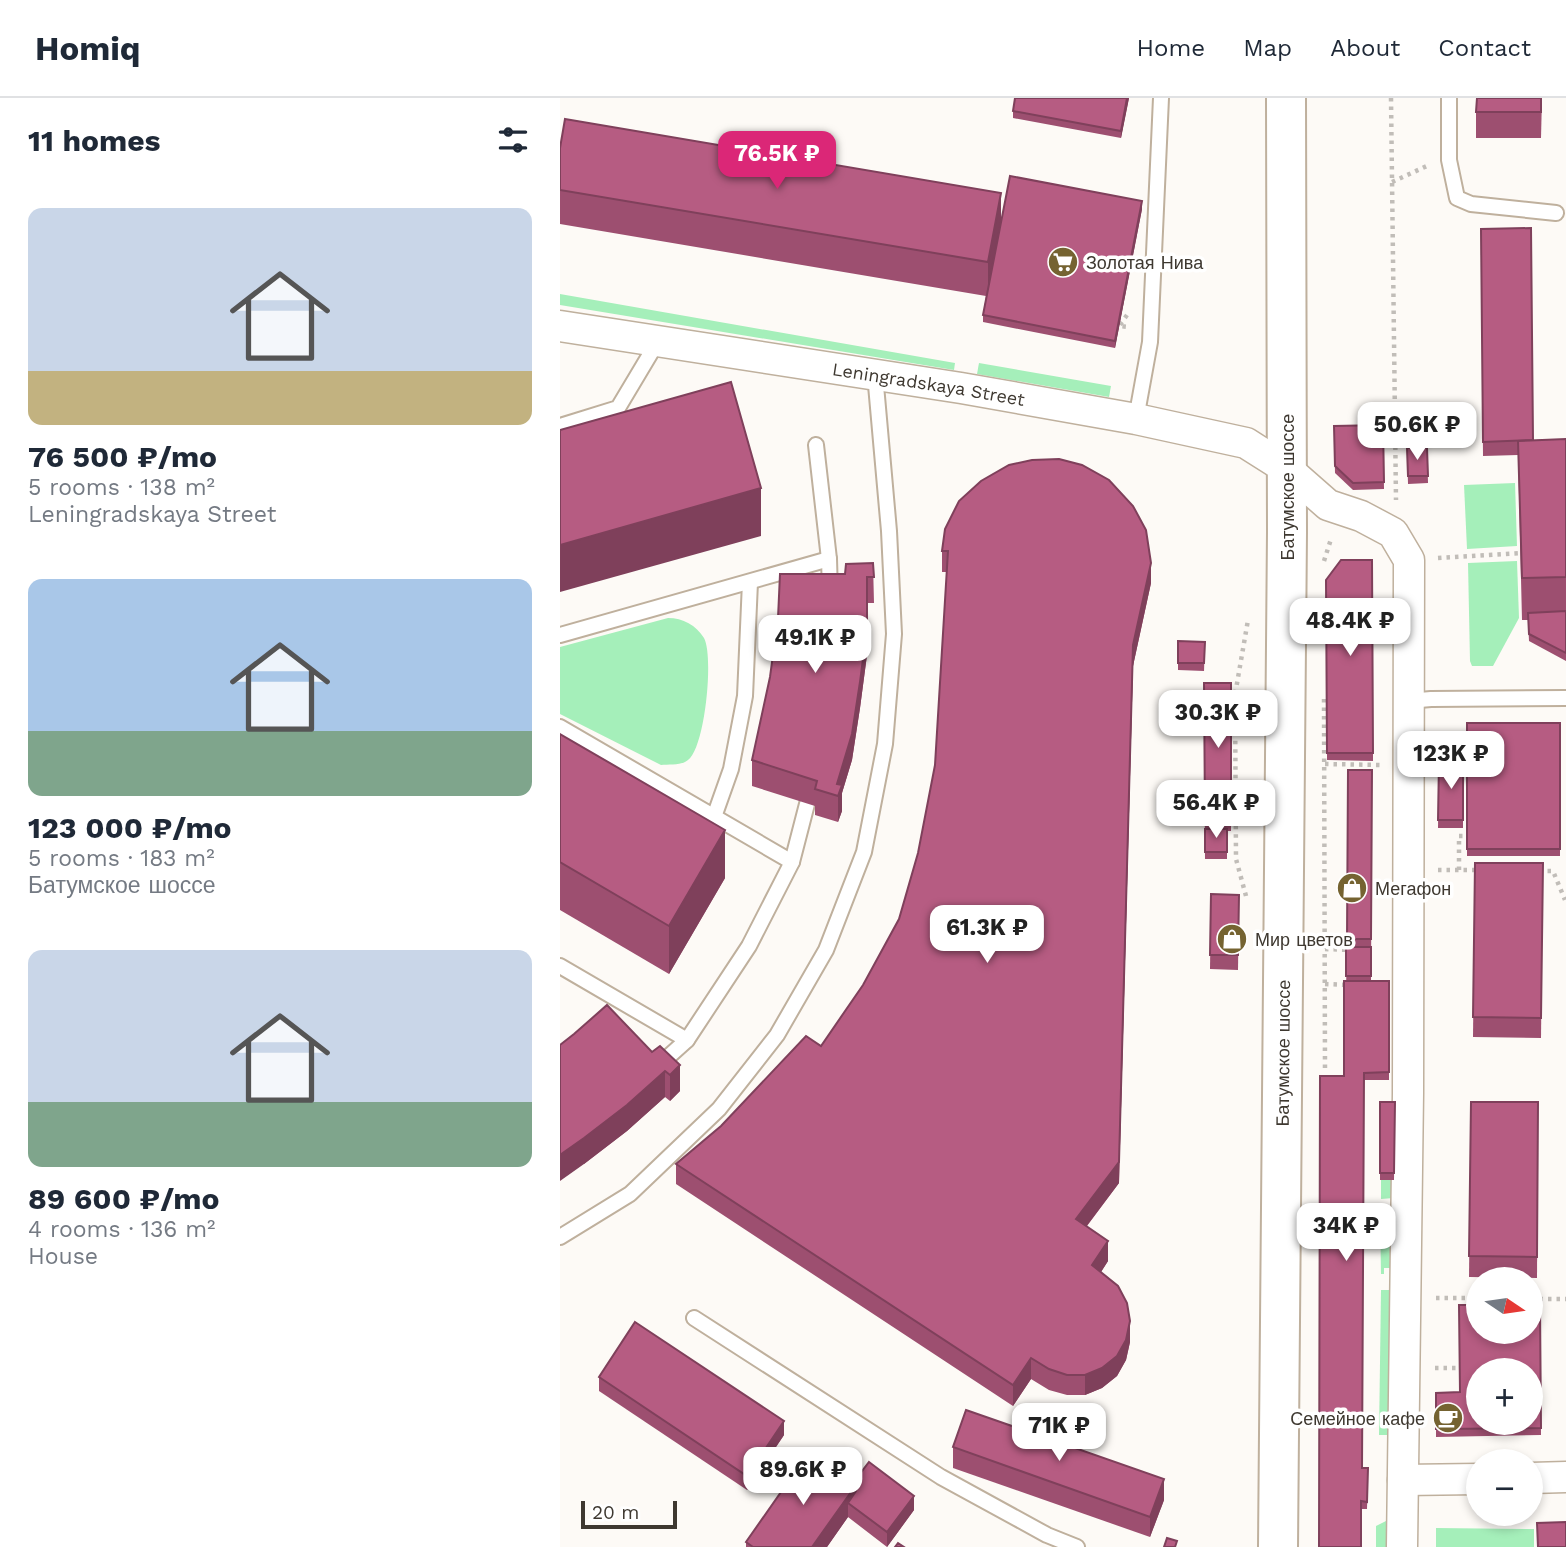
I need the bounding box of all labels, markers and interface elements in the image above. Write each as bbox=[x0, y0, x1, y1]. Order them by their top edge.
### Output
text: Homiq bbox=[35, 29, 141, 68]
text: Home bbox=[1137, 34, 1205, 62]
text: Map bbox=[1243, 34, 1292, 62]
text: About bbox=[1330, 34, 1400, 62]
text: Contact bbox=[1438, 34, 1531, 62]
icon: filters bbox=[494, 121, 532, 159]
text: 11 homes bbox=[28, 123, 161, 158]
pin: 76.5K ₽ bbox=[712, 132, 842, 191]
text: 76.5K ₽ bbox=[734, 140, 820, 167]
supermarket icon: Золотая Нива bbox=[1046, 245, 1080, 279]
place label: Золотая Нива bbox=[1086, 252, 1204, 273]
icon: home bbox=[217, 253, 343, 379]
street label: Leningradskaya Street bbox=[831, 358, 1027, 410]
pin: 50.6K ₽ bbox=[1352, 402, 1482, 462]
text: 50.6K ₽ bbox=[1374, 411, 1460, 438]
street label: Батумское шоссе bbox=[1277, 414, 1298, 560]
text: 76 500 ₽/mo bbox=[28, 439, 217, 474]
text: 5 rooms · 138 m² bbox=[28, 474, 215, 501]
text: Leningradskaya Street bbox=[28, 501, 276, 528]
pin: 48.4K ₽ bbox=[1285, 598, 1415, 658]
text: 48.4K ₽ bbox=[1306, 607, 1394, 634]
pin: 49.1K ₽ bbox=[750, 616, 880, 675]
icon: home bbox=[217, 624, 343, 750]
text: 49.1K ₽ bbox=[774, 624, 856, 651]
pin: 30.3K ₽ bbox=[1153, 690, 1283, 750]
text: 30.3K ₽ bbox=[1175, 699, 1261, 726]
pin: 123K ₽ bbox=[1394, 732, 1508, 791]
text: 123K ₽ bbox=[1413, 740, 1489, 767]
pin: 56.4K ₽ bbox=[1151, 780, 1281, 840]
text: 56.4K ₽ bbox=[1172, 789, 1260, 816]
text: 123 000 ₽/mo bbox=[28, 810, 232, 845]
text: 5 rooms · 183 m² bbox=[28, 845, 215, 872]
shop icon: Мегафон bbox=[1335, 871, 1369, 905]
text: Батумское шоссе bbox=[28, 872, 216, 899]
place label: Мегафон bbox=[1375, 878, 1451, 899]
pin: 61.3K ₽ bbox=[922, 906, 1052, 965]
text: 61.3K ₽ bbox=[946, 914, 1028, 941]
shop icon: Мир цветов bbox=[1215, 922, 1249, 956]
place label: Мир цветов bbox=[1255, 929, 1353, 950]
street label: Батумское шоссе bbox=[1271, 980, 1294, 1127]
icon: home bbox=[217, 995, 343, 1121]
text: 89 600 ₽/mo bbox=[28, 1181, 219, 1216]
pin: 34K ₽ bbox=[1297, 1204, 1395, 1263]
text: 34K ₽ bbox=[1313, 1212, 1379, 1239]
text: 4 rooms · 136 m² bbox=[28, 1216, 216, 1243]
text: House bbox=[28, 1243, 98, 1270]
north arrow bbox=[1466, 1267, 1544, 1344]
map controls bbox=[1466, 1267, 1543, 1526]
button: + bbox=[1466, 1358, 1543, 1435]
cafe icon: Семейное кафе bbox=[1431, 1401, 1465, 1435]
pin: 71K ₽ bbox=[1010, 1404, 1108, 1463]
place label: Семейное кафе bbox=[1290, 1408, 1425, 1429]
text: 71K ₽ bbox=[1028, 1412, 1090, 1439]
pin: 89.6K ₽ bbox=[738, 1448, 868, 1507]
button: − bbox=[1466, 1449, 1543, 1526]
text: 89.6K ₽ bbox=[759, 1456, 847, 1483]
scale bar bbox=[581, 1498, 677, 1530]
text: 20 m bbox=[592, 1501, 639, 1524]

